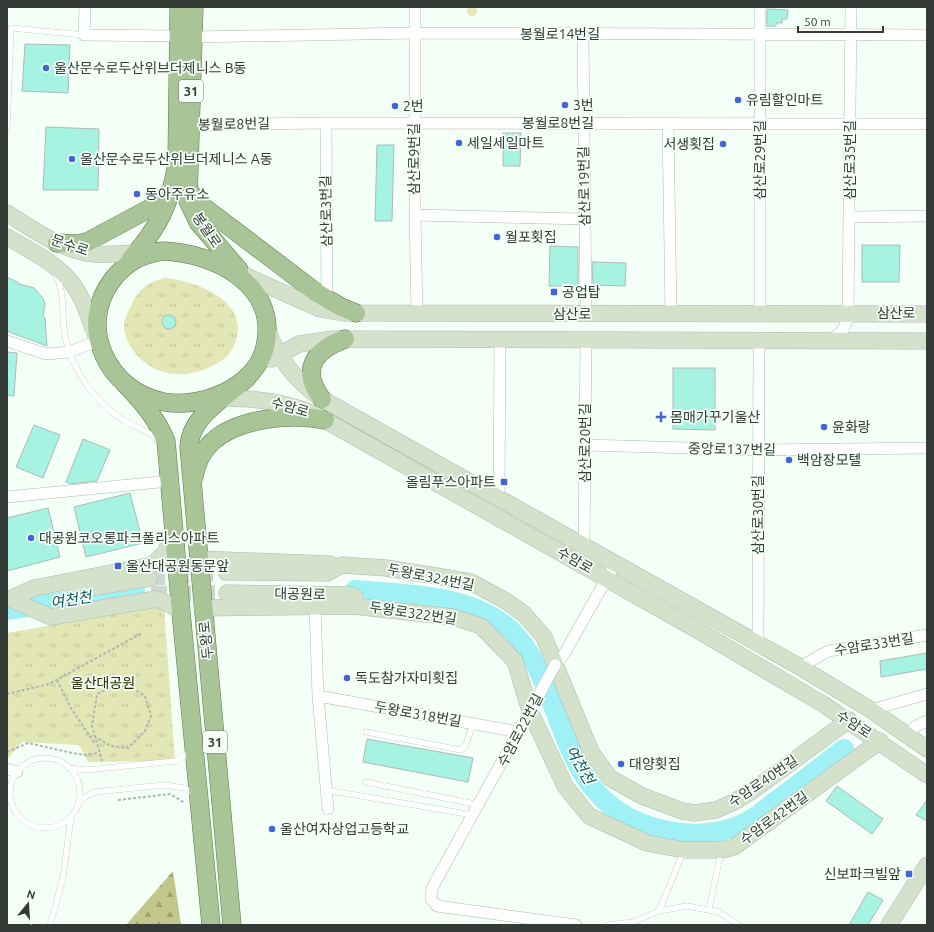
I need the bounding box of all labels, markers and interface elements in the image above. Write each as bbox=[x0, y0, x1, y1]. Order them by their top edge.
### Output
scale bar bbox=[798, 8, 883, 34]
text: 50 m bbox=[804, 15, 831, 28]
street label: 봉월로14번길 bbox=[520, 26, 600, 42]
place label: 울산문수로두산위브더제니스 B동 bbox=[54, 60, 247, 76]
marker: 울산문수로두산위브더제니스 B동 bbox=[41, 63, 51, 73]
road number: 31 bbox=[179, 80, 203, 102]
place label: 유림할인마트 bbox=[746, 92, 823, 108]
marker: 유림할인마트 bbox=[733, 95, 743, 105]
place label: 3번 bbox=[573, 97, 594, 113]
place label: 2번 bbox=[403, 98, 424, 114]
marker: 3번 bbox=[560, 100, 570, 110]
marker: 2번 bbox=[390, 101, 400, 111]
street label: 봉월로8번길 bbox=[198, 115, 270, 133]
street label: 봉월로8번길 bbox=[522, 115, 594, 131]
street label: 삼산로29번길 bbox=[752, 120, 768, 200]
street label: 삼산로35번길 bbox=[842, 120, 858, 200]
street label: 삼산로9번길 bbox=[406, 123, 422, 195]
place label: 세일세일마트 bbox=[467, 135, 544, 151]
place label: 서생횟집 bbox=[663, 136, 715, 152]
marker: 세일세일마트 bbox=[454, 138, 464, 148]
marker: 서생횟집 bbox=[718, 139, 728, 149]
street label: 삼산로19번길 bbox=[575, 146, 593, 226]
place label: 울산문수로두산위브더제니스 A동 bbox=[80, 151, 273, 167]
marker: 울산문수로두산위브더제니스 A동 bbox=[67, 154, 77, 164]
street label: 삼산로3번길 bbox=[317, 175, 335, 247]
place label: 동아주유소 bbox=[145, 186, 210, 202]
marker: 동아주유소 bbox=[132, 189, 142, 199]
street label: 봉월로 bbox=[189, 210, 225, 251]
place label: 월포횟집 bbox=[505, 229, 557, 245]
street label: 문수로 bbox=[49, 231, 91, 259]
marker: 월포횟집 bbox=[492, 232, 502, 242]
place label: 공업탑 bbox=[562, 284, 601, 300]
marker: 공업탑 bbox=[549, 287, 559, 297]
street label: 삼산로 bbox=[877, 305, 915, 321]
street label: 삼산로 bbox=[553, 306, 591, 322]
street label: 수암로 bbox=[269, 394, 311, 420]
street label: 삼산로20번길 bbox=[577, 403, 593, 483]
place label: 몸매가꾸기울산 bbox=[670, 409, 760, 425]
marker: 몸매가꾸기울산 bbox=[655, 411, 667, 423]
place label: 윤화랑 bbox=[832, 419, 871, 435]
marker: 윤화랑 bbox=[819, 422, 829, 432]
street label: 중앙로137번길 bbox=[688, 440, 776, 458]
place label: 백암장모텔 bbox=[797, 452, 861, 468]
marker: 백암장모텔 bbox=[784, 455, 794, 465]
place label: 올림푸스아파트 bbox=[406, 474, 496, 490]
street label: 삼산로30번길 bbox=[750, 475, 766, 555]
marker: 올림푸스아파트 bbox=[499, 477, 509, 487]
place label: 대공원코오롱파크폴리스아파트 bbox=[39, 530, 219, 546]
marker: 대공원코오롱파크폴리스아파트 bbox=[26, 533, 36, 543]
street label: 수암로 bbox=[554, 544, 596, 576]
place label: 울산대공원동문앞 bbox=[126, 558, 229, 574]
marker: 울산대공원동문앞 bbox=[113, 561, 123, 571]
street label: 두왕로324번길 bbox=[386, 561, 476, 593]
street label: 대공원로 bbox=[274, 586, 326, 602]
water label: 여천천 bbox=[49, 588, 95, 611]
street label: 두왕로322번길 bbox=[368, 599, 458, 627]
street label: 두왕로 bbox=[196, 620, 216, 660]
street label: 수암로33번길 bbox=[833, 630, 915, 658]
place label: 독도참가자미횟집 bbox=[355, 670, 458, 686]
marker: 독도참가자미횟집 bbox=[342, 673, 352, 683]
park label: 울산대공원 bbox=[71, 675, 135, 691]
street label: 수암로22번길 bbox=[494, 691, 546, 769]
street label: 두왕로318번길 bbox=[373, 698, 463, 730]
street label: 수암로 bbox=[833, 707, 875, 741]
road number: 31 bbox=[203, 731, 227, 753]
water label: 여천천 bbox=[563, 743, 599, 789]
street label: 수암로40번길 bbox=[725, 752, 801, 810]
place label: 대양횟집 bbox=[629, 756, 681, 772]
marker: 대양횟집 bbox=[616, 759, 626, 769]
street label: 수암로42번길 bbox=[737, 788, 811, 848]
place label: 울산여자상업고등학교 bbox=[280, 821, 409, 837]
marker: 울산여자상업고등학교 bbox=[267, 824, 277, 834]
place label: 신보파크빌앞 bbox=[824, 866, 901, 882]
marker: 신보파크빌앞 bbox=[904, 869, 914, 879]
north arrow bbox=[8, 884, 48, 924]
text: N bbox=[25, 888, 37, 901]

